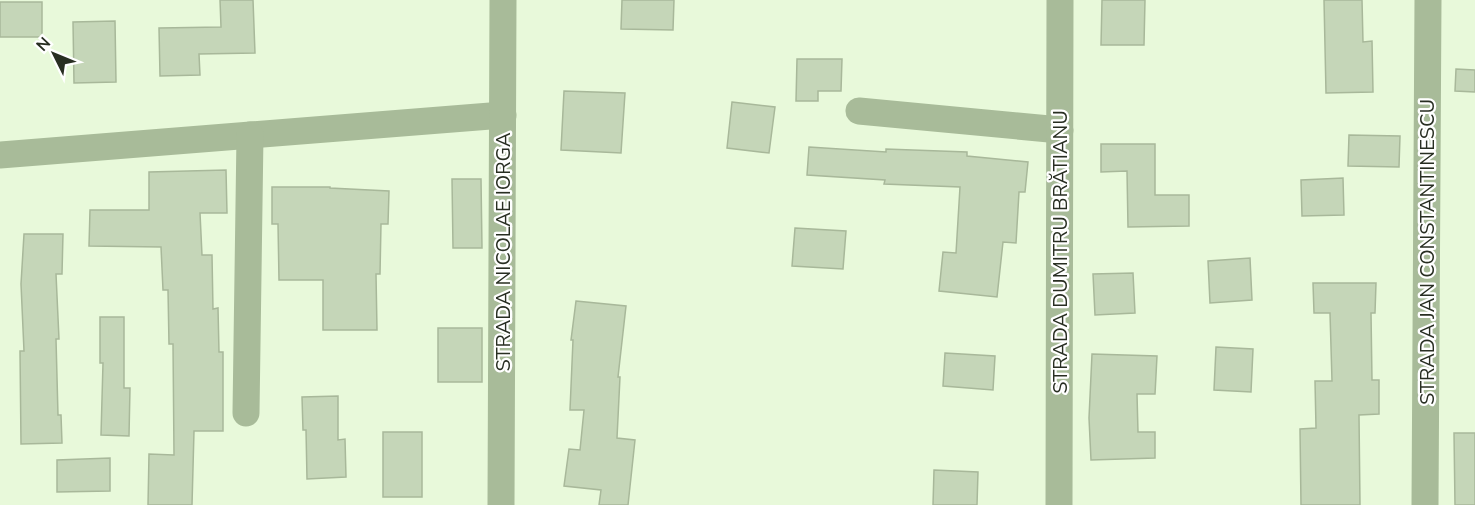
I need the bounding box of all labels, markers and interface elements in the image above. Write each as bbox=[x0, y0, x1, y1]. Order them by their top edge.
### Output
north arrow bbox=[24, 24, 84, 84]
text: N bbox=[32, 33, 56, 56]
street label: STRADA JAN CONSTANTINESCU bbox=[1414, 99, 1441, 405]
street label: STRADA DUMITRU BRĂTIANU bbox=[1047, 110, 1074, 394]
street label: STRADA NICOLAE IORGA bbox=[490, 132, 517, 372]

